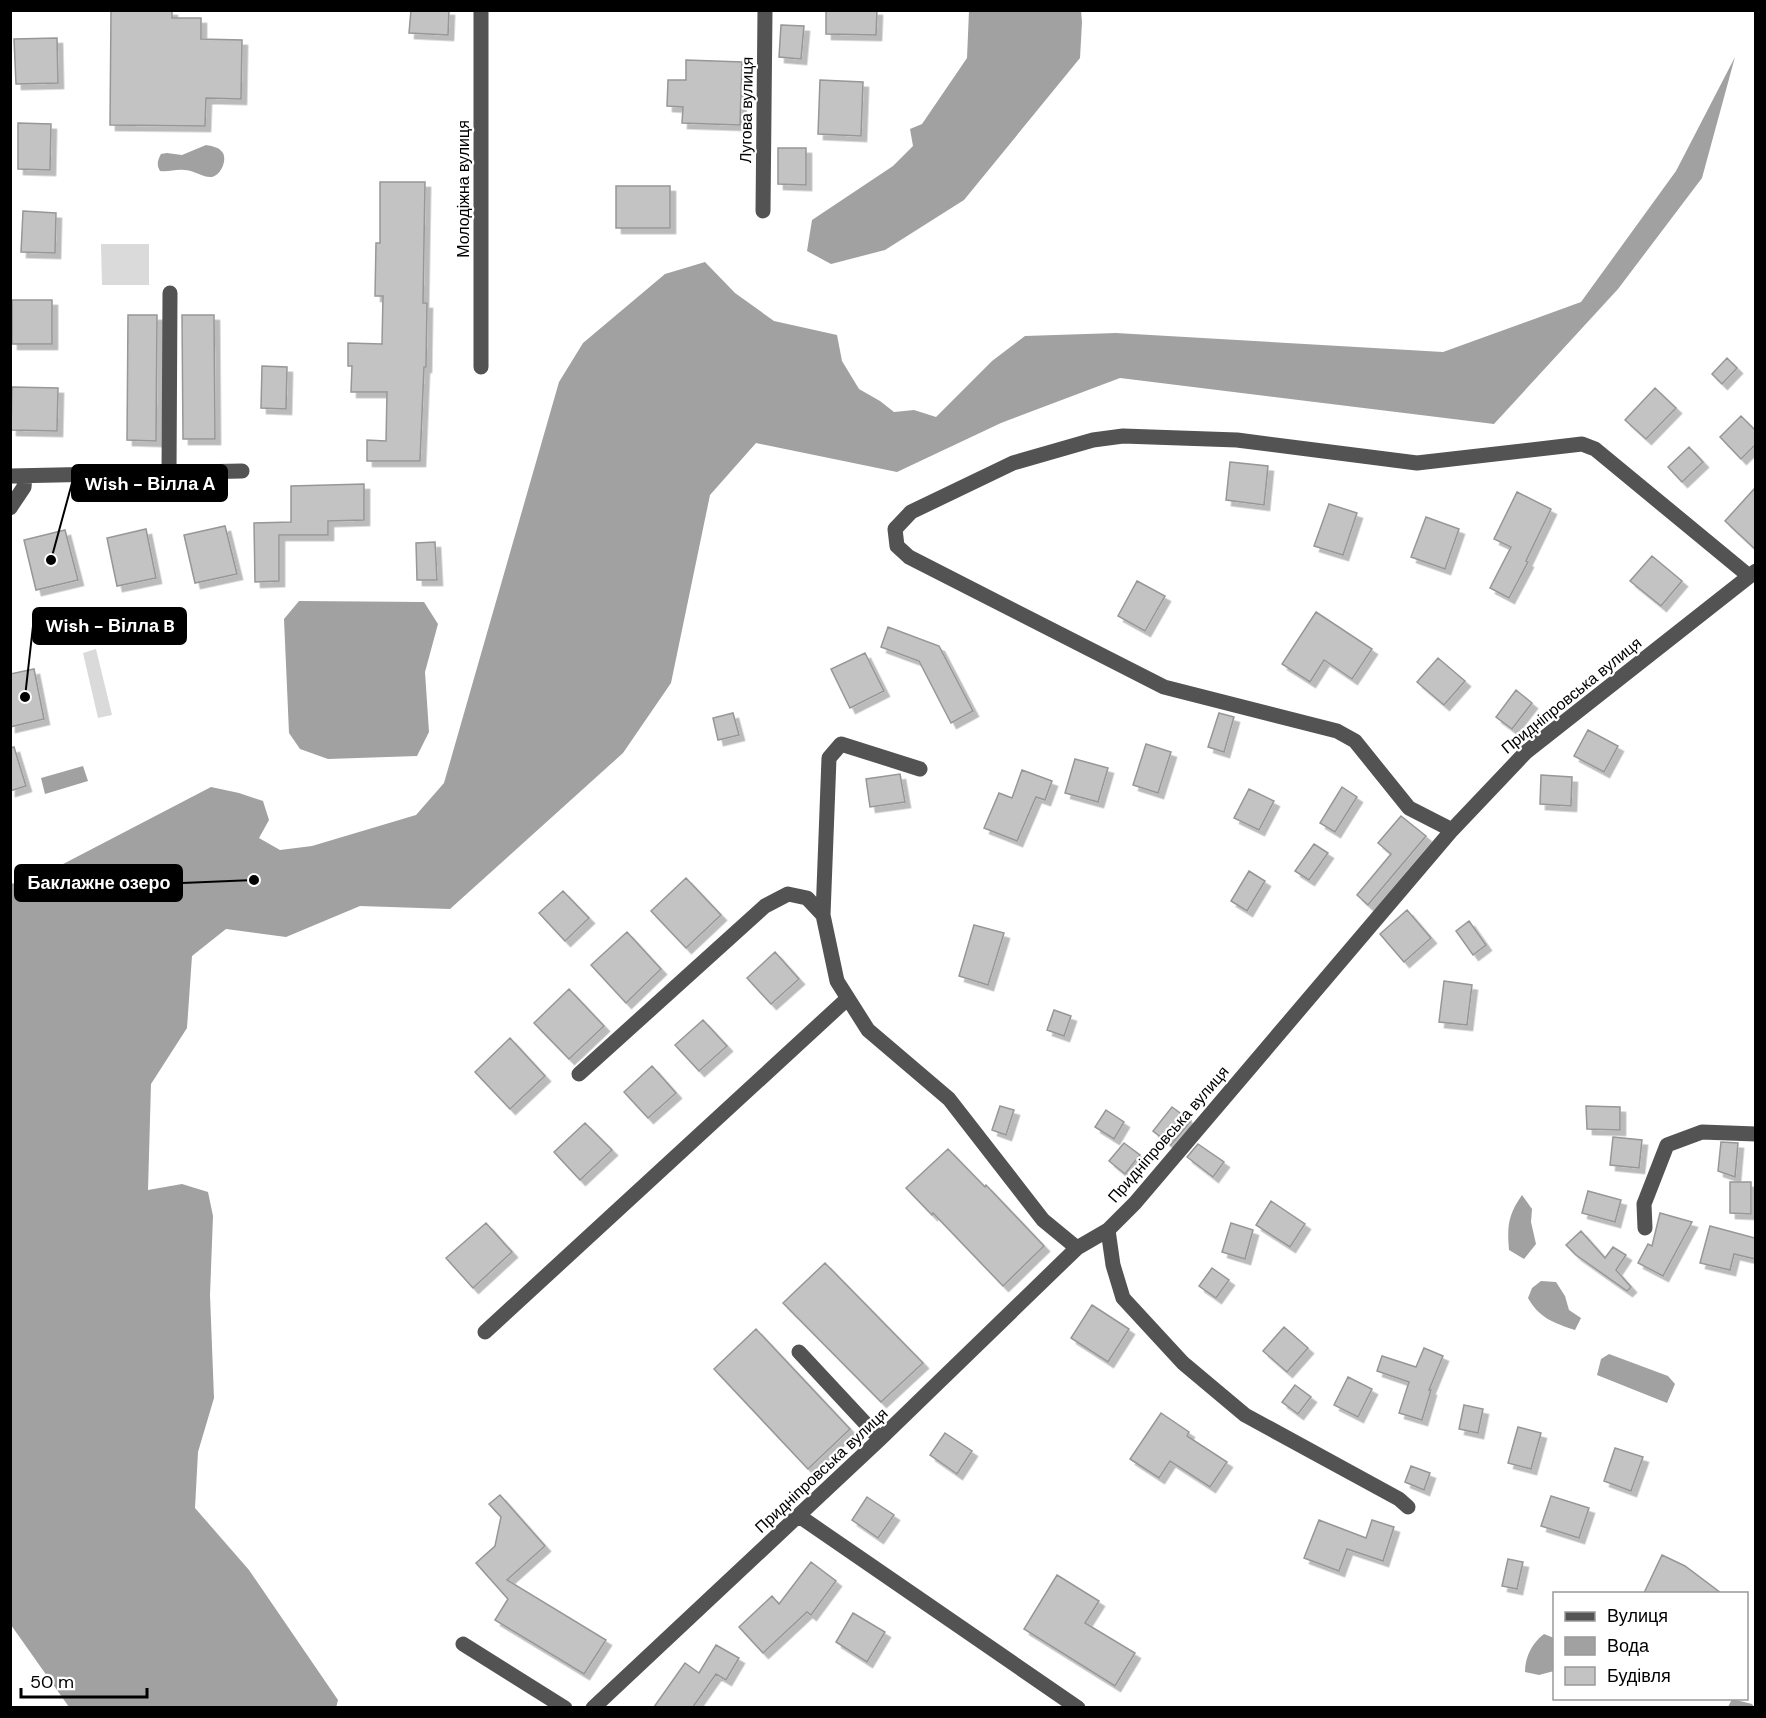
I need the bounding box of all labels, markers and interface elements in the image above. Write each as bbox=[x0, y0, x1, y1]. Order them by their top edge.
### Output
street label: Лугова вулиця bbox=[735, 57, 758, 163]
street label: Молодіжна вулиця bbox=[453, 120, 474, 258]
callout: Wish - Вілла А bbox=[72, 465, 227, 501]
text: Wish - Вілла А bbox=[85, 472, 215, 496]
callout: Wish - Вілла B bbox=[33, 608, 186, 644]
text: Wish - Вілла B bbox=[45, 614, 175, 638]
street label: Придніпровська вулиця bbox=[1497, 632, 1646, 758]
callout: Баклажне озеро bbox=[15, 865, 182, 901]
text: Баклажне озеро bbox=[28, 871, 170, 895]
street label: Придніпровська вулиця bbox=[1103, 1062, 1234, 1207]
street label: Придніпровська вулиця bbox=[750, 1403, 892, 1538]
legend bbox=[1553, 1592, 1748, 1700]
text: Вулиця bbox=[1607, 1604, 1668, 1628]
text: Вода bbox=[1607, 1634, 1650, 1658]
scale bar bbox=[21, 1661, 147, 1699]
text: Будівля bbox=[1607, 1664, 1671, 1688]
text: 50 m bbox=[30, 1670, 74, 1694]

